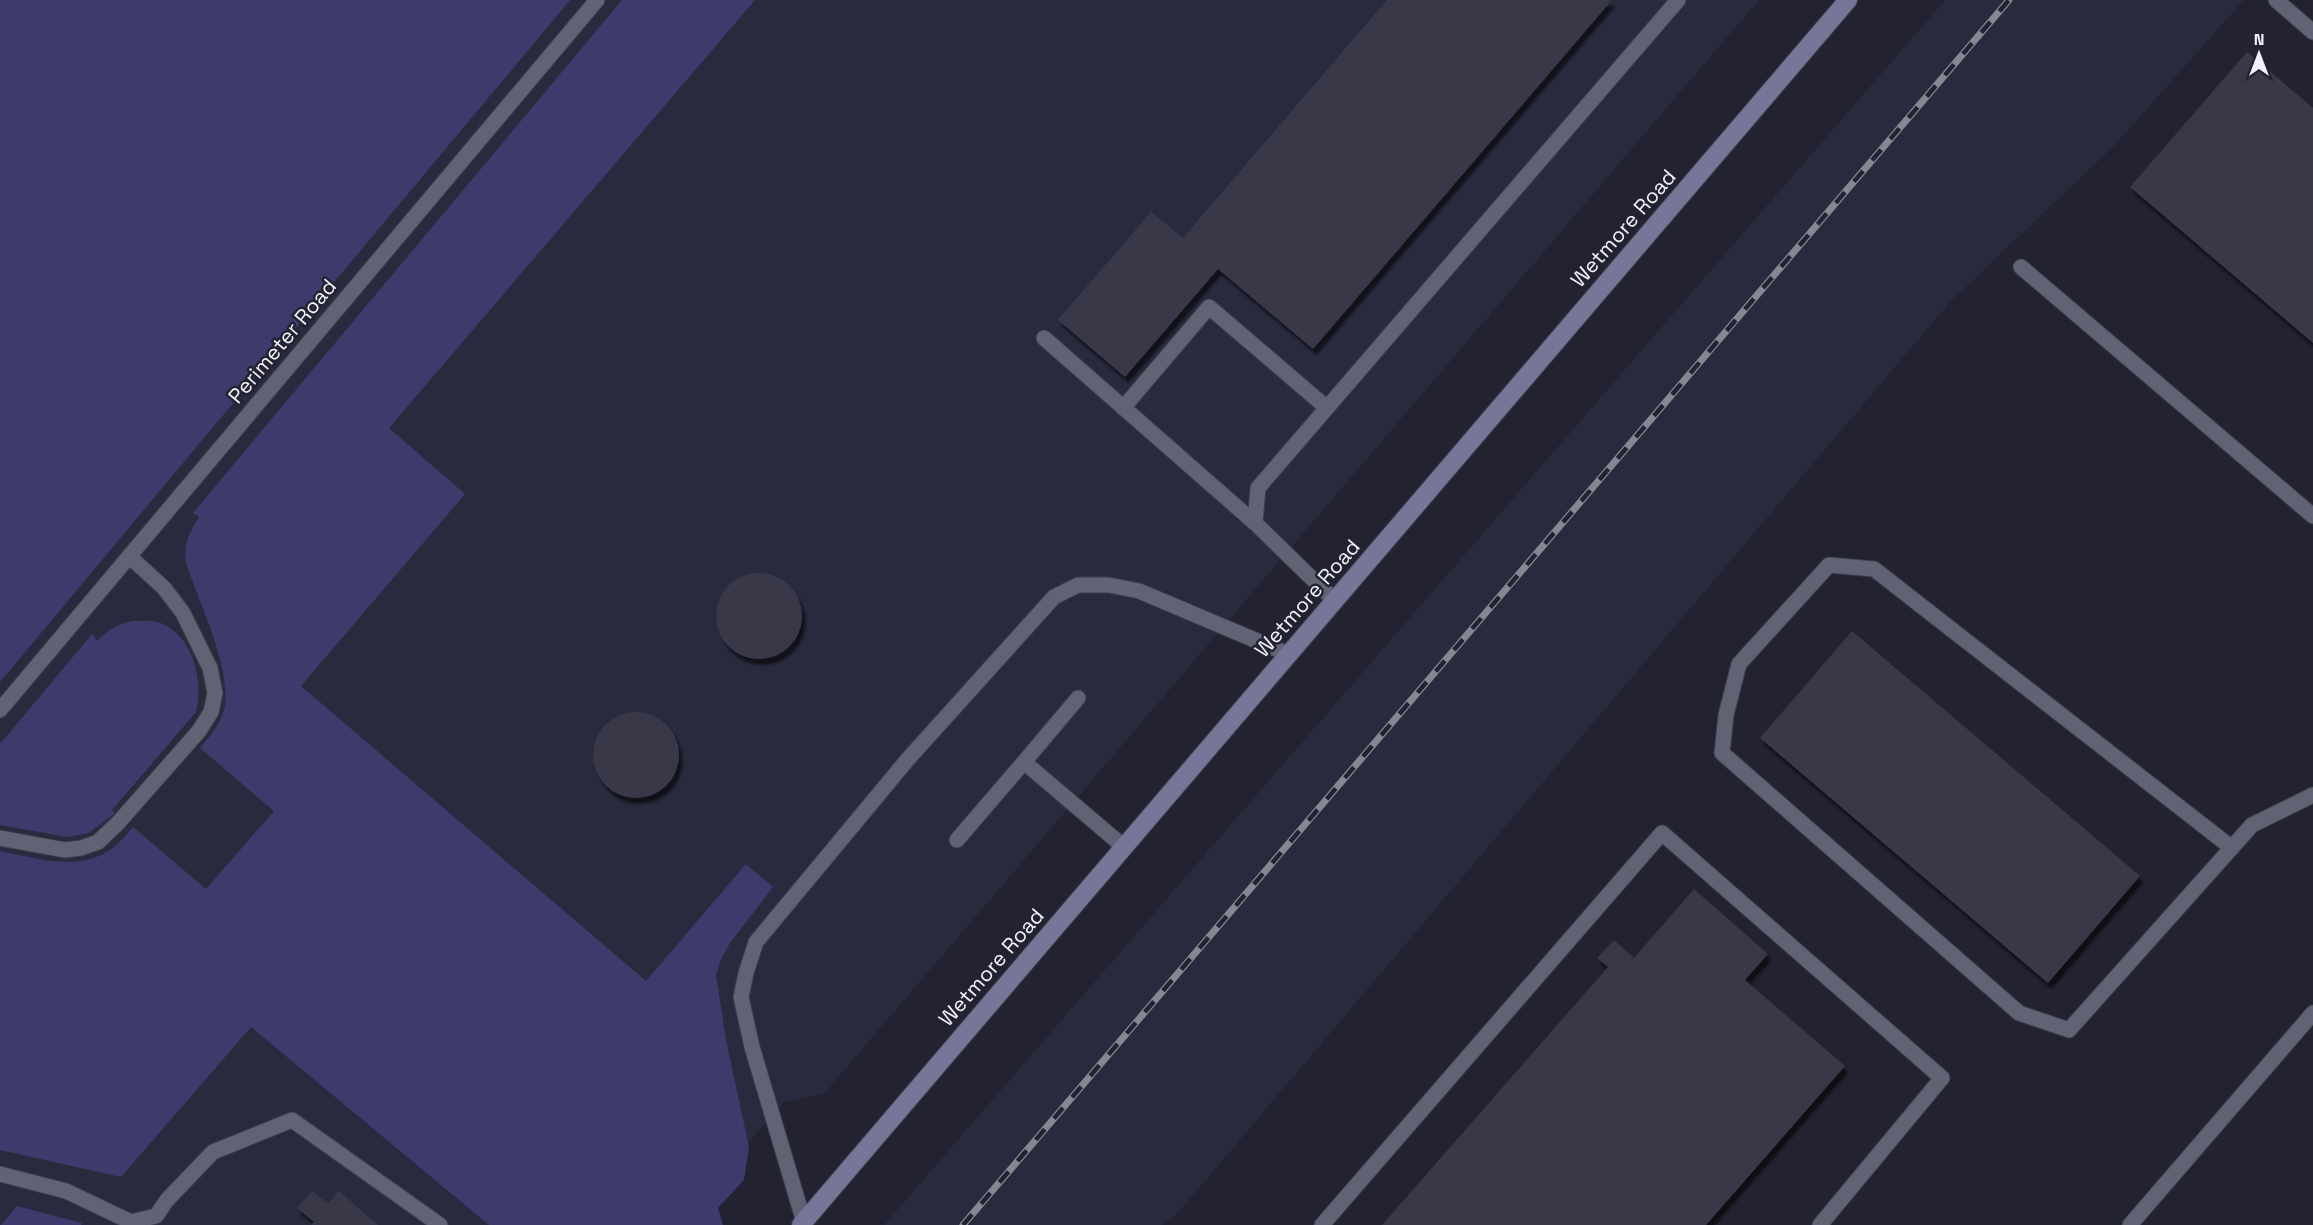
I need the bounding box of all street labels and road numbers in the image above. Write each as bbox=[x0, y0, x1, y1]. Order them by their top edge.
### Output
street label: Wetmore Road bbox=[1564, 163, 1682, 293]
street label: Perimeter Road bbox=[222, 273, 342, 409]
street label: Wetmore Road bbox=[1248, 533, 1366, 663]
street label: Wetmore Road bbox=[932, 902, 1050, 1032]

